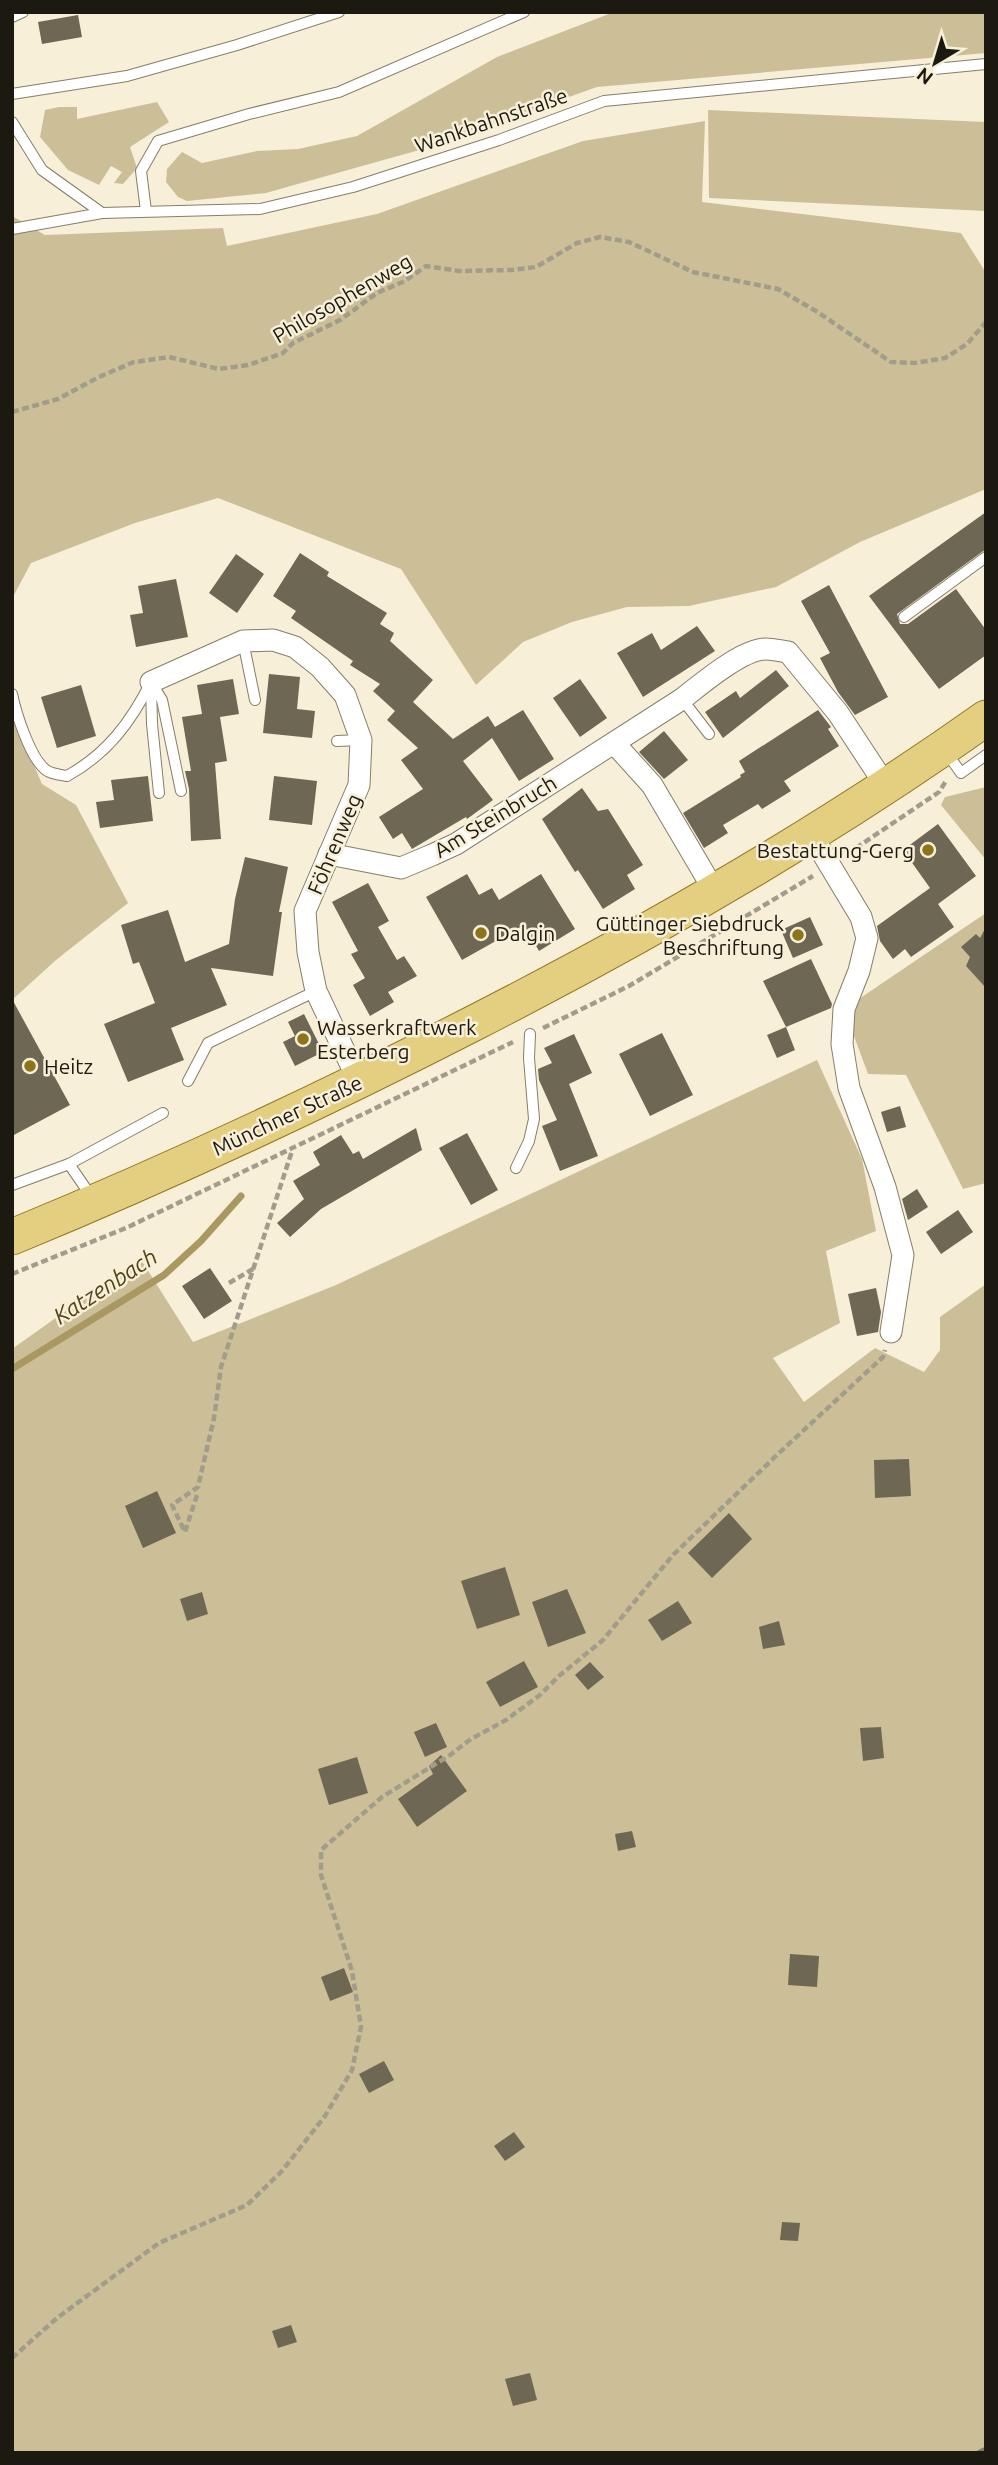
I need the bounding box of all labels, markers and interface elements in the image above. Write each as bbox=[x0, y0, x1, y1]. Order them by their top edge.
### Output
north arrow bbox=[900, 28, 970, 98]
text: N bbox=[912, 63, 937, 89]
street label: Wankbahnstraße bbox=[412, 83, 570, 157]
street label: Philosophenweg bbox=[268, 248, 416, 348]
street label: Am Steinbruch bbox=[429, 770, 561, 862]
street label: Föhrenweg bbox=[302, 790, 366, 898]
place label: Bestattung-Gerg bbox=[757, 838, 914, 862]
marker: Bestattung-Gerg bbox=[920, 842, 936, 858]
place label: Güttinger Siebdruck Beschriftung bbox=[595, 911, 784, 959]
place label: Dalgin bbox=[495, 921, 555, 945]
marker: Dalgin bbox=[473, 925, 489, 941]
marker: Güttinger Siebdruck Beschriftung bbox=[790, 927, 806, 943]
place label: Wasserkraftwerk Esterberg bbox=[317, 1015, 477, 1063]
marker: Wasserkraftwerk Esterberg bbox=[295, 1031, 311, 1047]
place label: Heitz bbox=[44, 1054, 93, 1078]
marker: Heitz bbox=[22, 1058, 38, 1074]
street label: Münchner Straße bbox=[208, 1070, 366, 1160]
water label: Katzenbach bbox=[49, 1243, 161, 1329]

